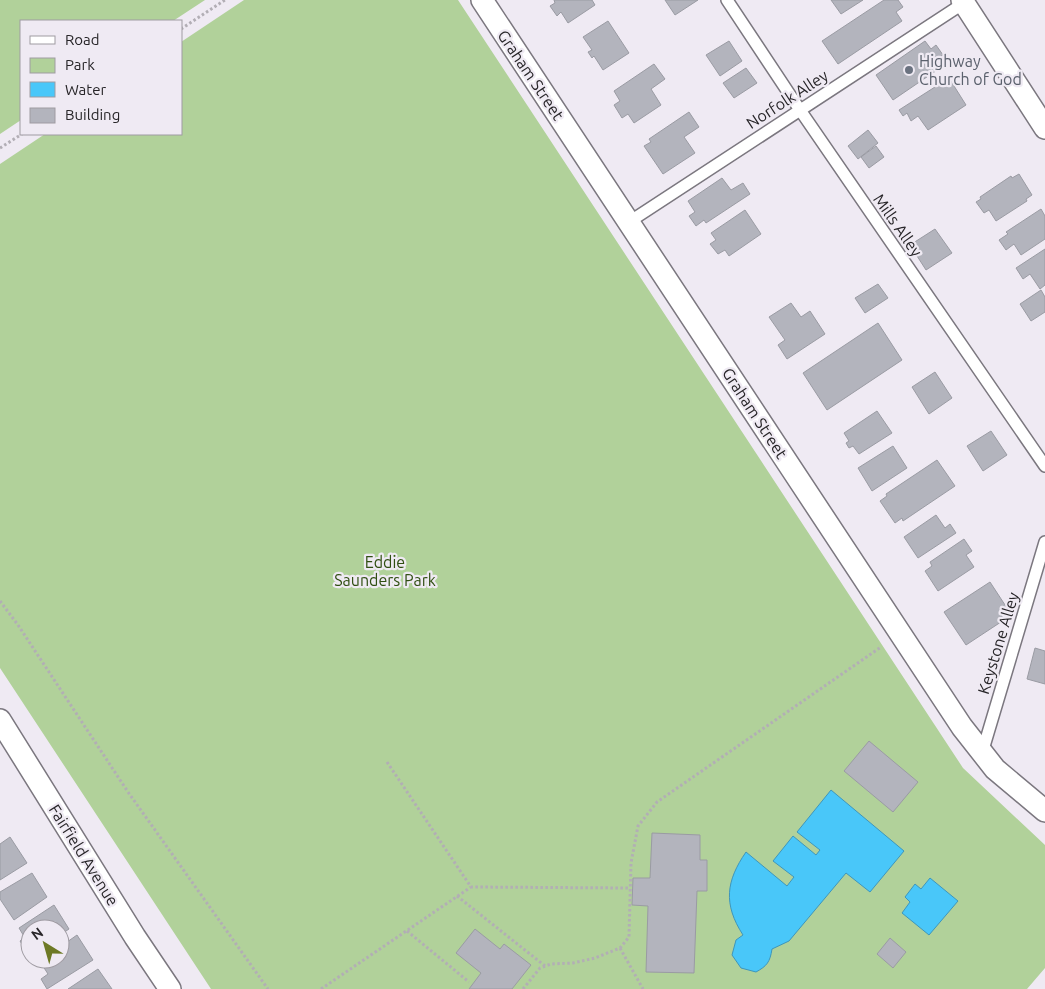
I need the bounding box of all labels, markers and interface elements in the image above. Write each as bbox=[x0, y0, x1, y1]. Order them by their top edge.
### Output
legend bbox=[20, 20, 182, 135]
street label: Graham Street bbox=[494, 27, 568, 124]
text: Road bbox=[65, 31, 100, 48]
place label: Highway Church of God bbox=[919, 52, 1022, 88]
text: Park bbox=[65, 56, 95, 73]
marker: Highway Church of God bbox=[903, 64, 915, 76]
street label: Norfolk Alley bbox=[743, 66, 831, 132]
text: Water bbox=[65, 81, 106, 98]
text: Building bbox=[65, 106, 120, 123]
street label: Mills Alley bbox=[870, 190, 926, 260]
street label: Graham Street bbox=[719, 364, 791, 462]
park label: Eddie Saunders Park bbox=[334, 553, 436, 589]
street label: Keystone Alley bbox=[974, 590, 1022, 696]
street label: Fairfield Avenue bbox=[46, 801, 122, 909]
north arrow bbox=[20, 919, 70, 969]
text: N bbox=[28, 924, 46, 943]

